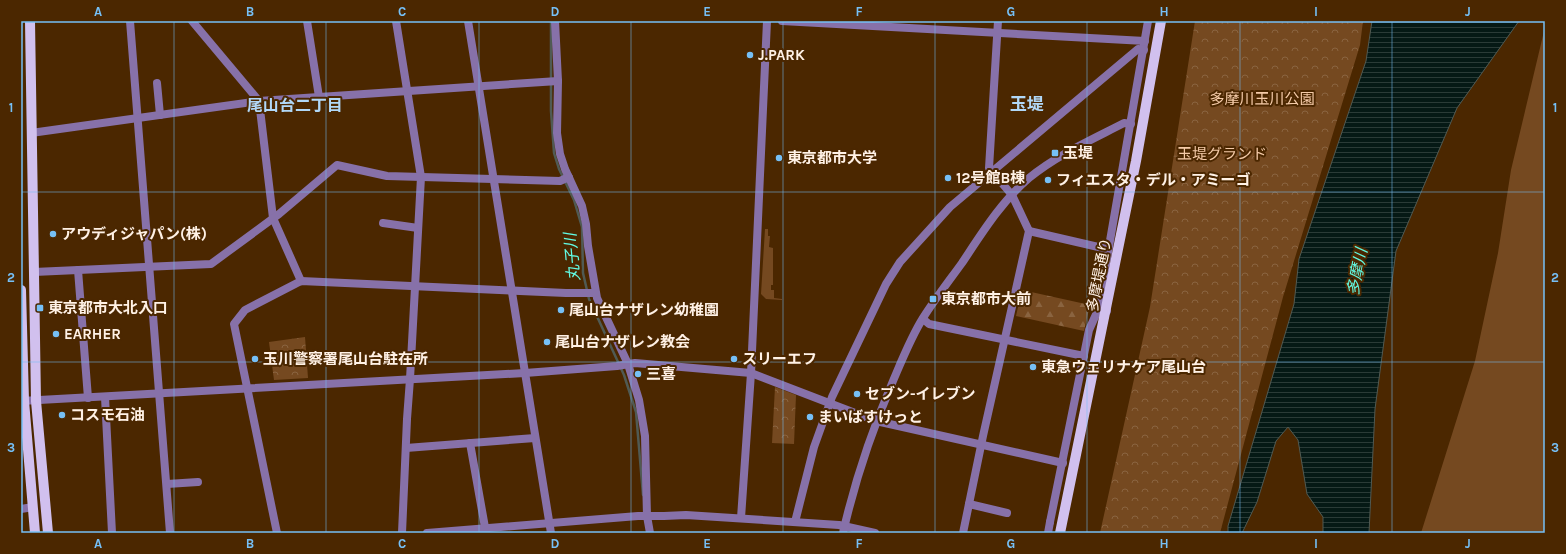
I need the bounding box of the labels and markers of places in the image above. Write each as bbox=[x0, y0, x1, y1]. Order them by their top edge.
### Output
place label: J.PARK bbox=[758, 46, 805, 64]
marker: J.PARK bbox=[745, 50, 755, 60]
place label: 玉堤 bbox=[1063, 144, 1093, 162]
marker: 玉堤 bbox=[1050, 148, 1060, 158]
place label: 東京都市大学 bbox=[787, 149, 877, 167]
marker: 東京都市大学 bbox=[774, 153, 784, 163]
place label: 12号館B棟 bbox=[956, 169, 1025, 187]
place label: フィエスタ・デル・アミーゴ bbox=[1056, 171, 1250, 189]
marker: 12号館B棟 bbox=[943, 173, 953, 183]
marker: フィエスタ・デル・アミーゴ bbox=[1043, 175, 1053, 185]
place label: アウディジャパン(株) bbox=[61, 225, 207, 243]
marker: アウディジャパン(株) bbox=[48, 229, 58, 239]
place label: 東京都市大前 bbox=[941, 290, 1031, 308]
marker: 東京都市大前 bbox=[928, 294, 938, 304]
place label: 東京都市大北入口 bbox=[48, 299, 168, 317]
place label: 尾山台ナザレン幼稚園 bbox=[569, 301, 719, 319]
marker: 東京都市大北入口 bbox=[35, 303, 45, 313]
marker: 尾山台ナザレン幼稚園 bbox=[556, 305, 566, 315]
place label: EARHER bbox=[64, 325, 121, 343]
marker: EARHER bbox=[51, 329, 61, 339]
place label: 尾山台ナザレン教会 bbox=[555, 333, 690, 351]
marker: 尾山台ナザレン教会 bbox=[542, 337, 552, 347]
place label: 玉川警察署尾山台駐在所 bbox=[263, 350, 428, 368]
place label: スリーエフ bbox=[742, 350, 817, 368]
marker: 玉川警察署尾山台駐在所 bbox=[250, 354, 260, 364]
marker: スリーエフ bbox=[729, 354, 739, 364]
place label: 東急ウェリナケア尾山台 bbox=[1041, 358, 1206, 376]
marker: 東急ウェリナケア尾山台 bbox=[1028, 362, 1038, 372]
place label: 三喜 bbox=[646, 365, 676, 383]
marker: 三喜 bbox=[633, 369, 643, 379]
place label: セブン-イレブン bbox=[865, 385, 976, 403]
marker: セブン-イレブン bbox=[852, 389, 862, 399]
place label: コスモ石油 bbox=[70, 406, 145, 424]
place label: まいばすけっと bbox=[818, 408, 923, 426]
marker: コスモ石油 bbox=[57, 410, 67, 420]
marker: まいばすけっと bbox=[805, 412, 815, 422]

